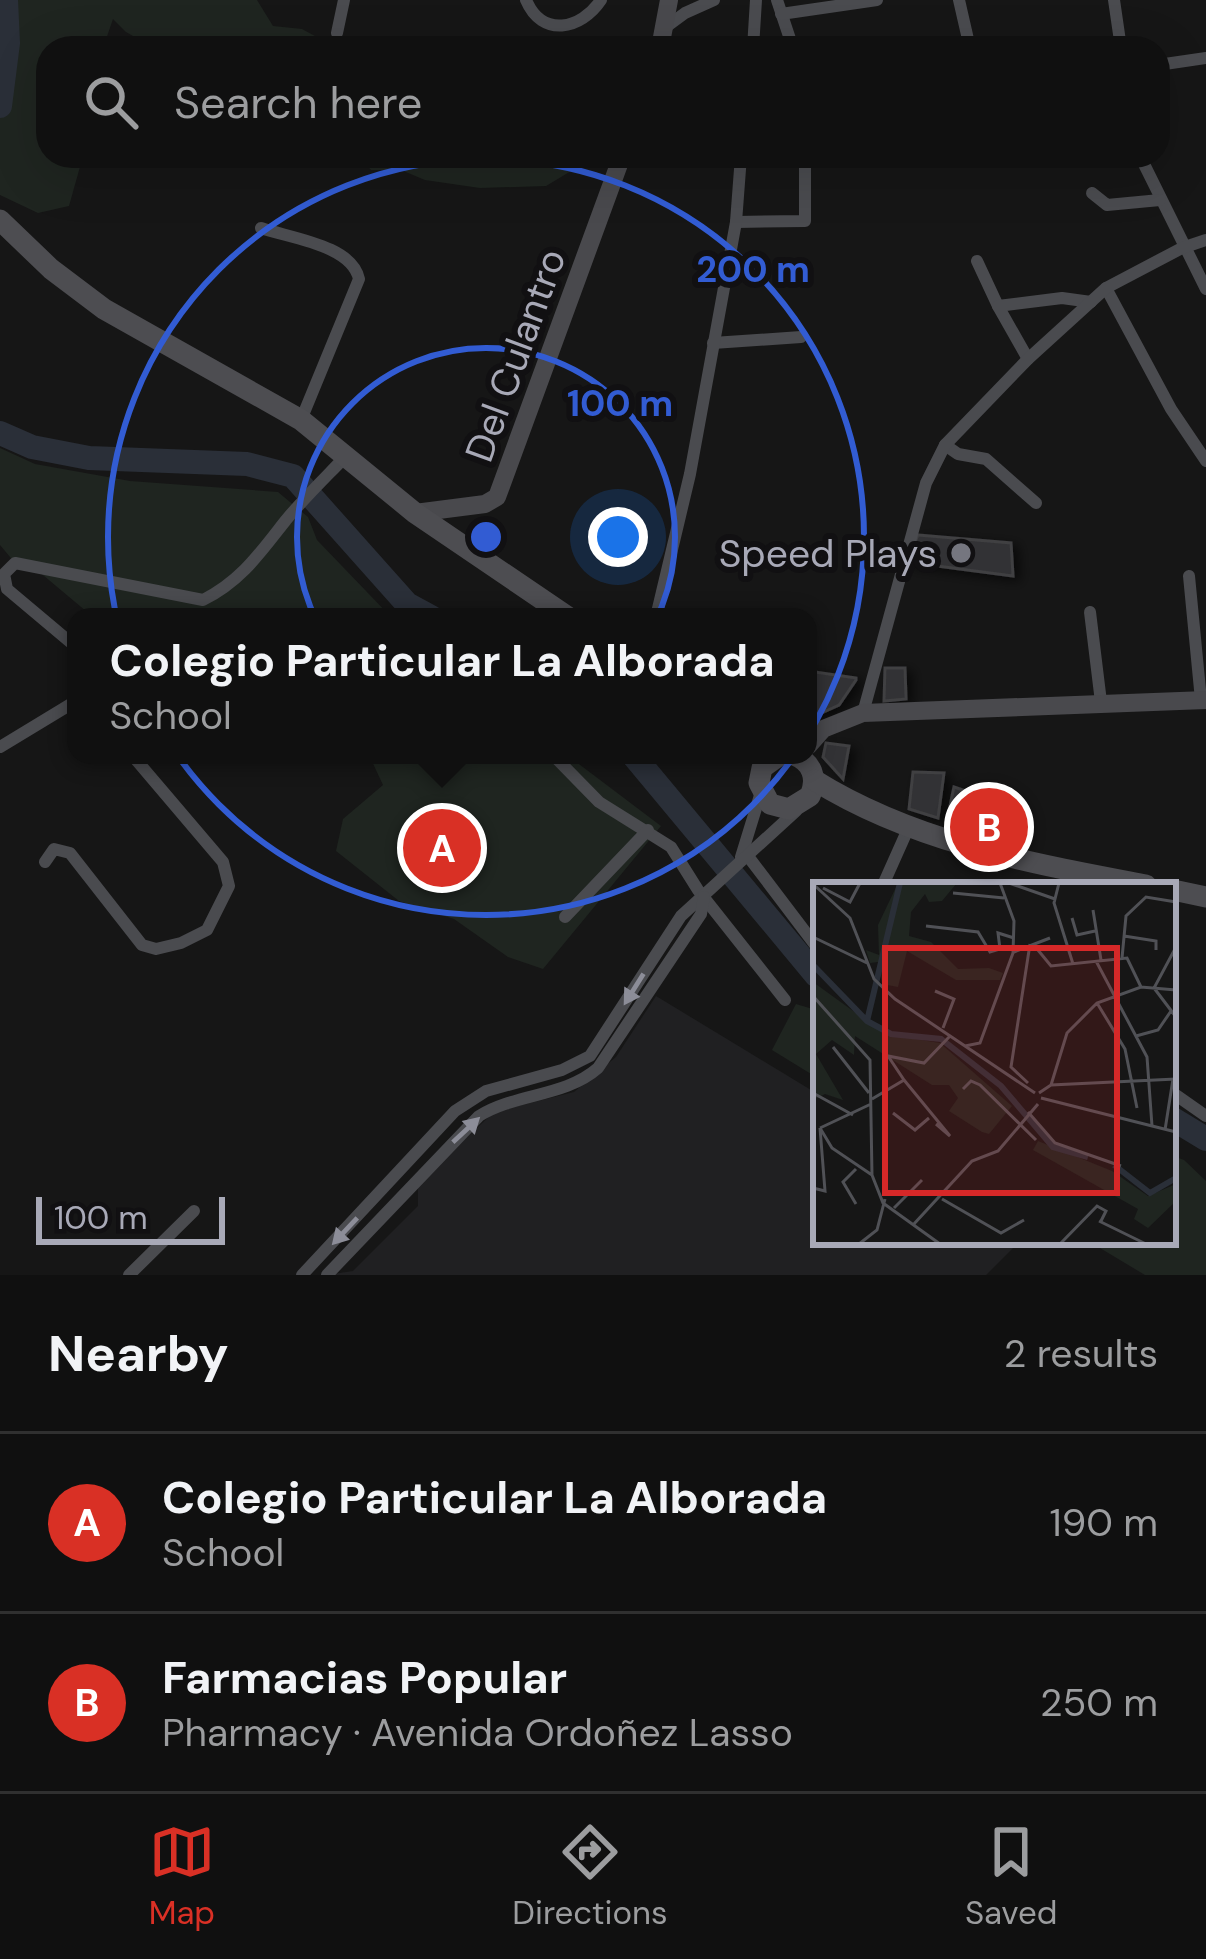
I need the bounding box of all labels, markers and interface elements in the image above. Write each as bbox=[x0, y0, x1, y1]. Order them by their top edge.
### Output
search box bbox=[36, 36, 1170, 168]
icon: search bbox=[78, 69, 144, 135]
text: Search here bbox=[174, 73, 422, 132]
street label: Del Culantro bbox=[453, 242, 578, 469]
text: 200 m bbox=[696, 246, 810, 293]
text: 100 m bbox=[567, 380, 673, 427]
your location bbox=[588, 507, 648, 567]
centre of rings bbox=[465, 516, 507, 558]
place label: Speed Plays bbox=[719, 528, 937, 579]
marker: Speed Plays bbox=[948, 540, 974, 566]
popup bbox=[67, 608, 817, 764]
text: Colegio Particular La Alborada bbox=[109, 631, 775, 690]
text: School bbox=[109, 690, 232, 741]
pin: B bbox=[950, 782, 1028, 872]
pin: A bbox=[403, 803, 481, 893]
inset map bbox=[813, 882, 1176, 1245]
one-way arrow bbox=[624, 972, 645, 1006]
one-way arrow bbox=[451, 1116, 480, 1144]
scale bar bbox=[36, 1191, 225, 1244]
text: 100 m bbox=[54, 1196, 148, 1239]
one-way arrow bbox=[331, 1216, 359, 1245]
text: Nearby bbox=[48, 1320, 229, 1387]
text: 2 results bbox=[1004, 1328, 1158, 1379]
text: Colegio Particular La Alborada bbox=[162, 1468, 827, 1527]
text: A bbox=[73, 1497, 101, 1548]
text: 190 m bbox=[1050, 1497, 1158, 1548]
text: School bbox=[162, 1527, 284, 1578]
text: Farmacias Popular bbox=[162, 1648, 567, 1707]
text: B bbox=[75, 1677, 99, 1728]
text: 250 m bbox=[1040, 1677, 1158, 1728]
text: Pharmacy · Avenida Ordoñez Lasso bbox=[162, 1707, 793, 1758]
tab: Map bbox=[149, 1819, 215, 1934]
tab: Directions bbox=[512, 1819, 668, 1934]
tab: Saved bbox=[965, 1819, 1057, 1934]

